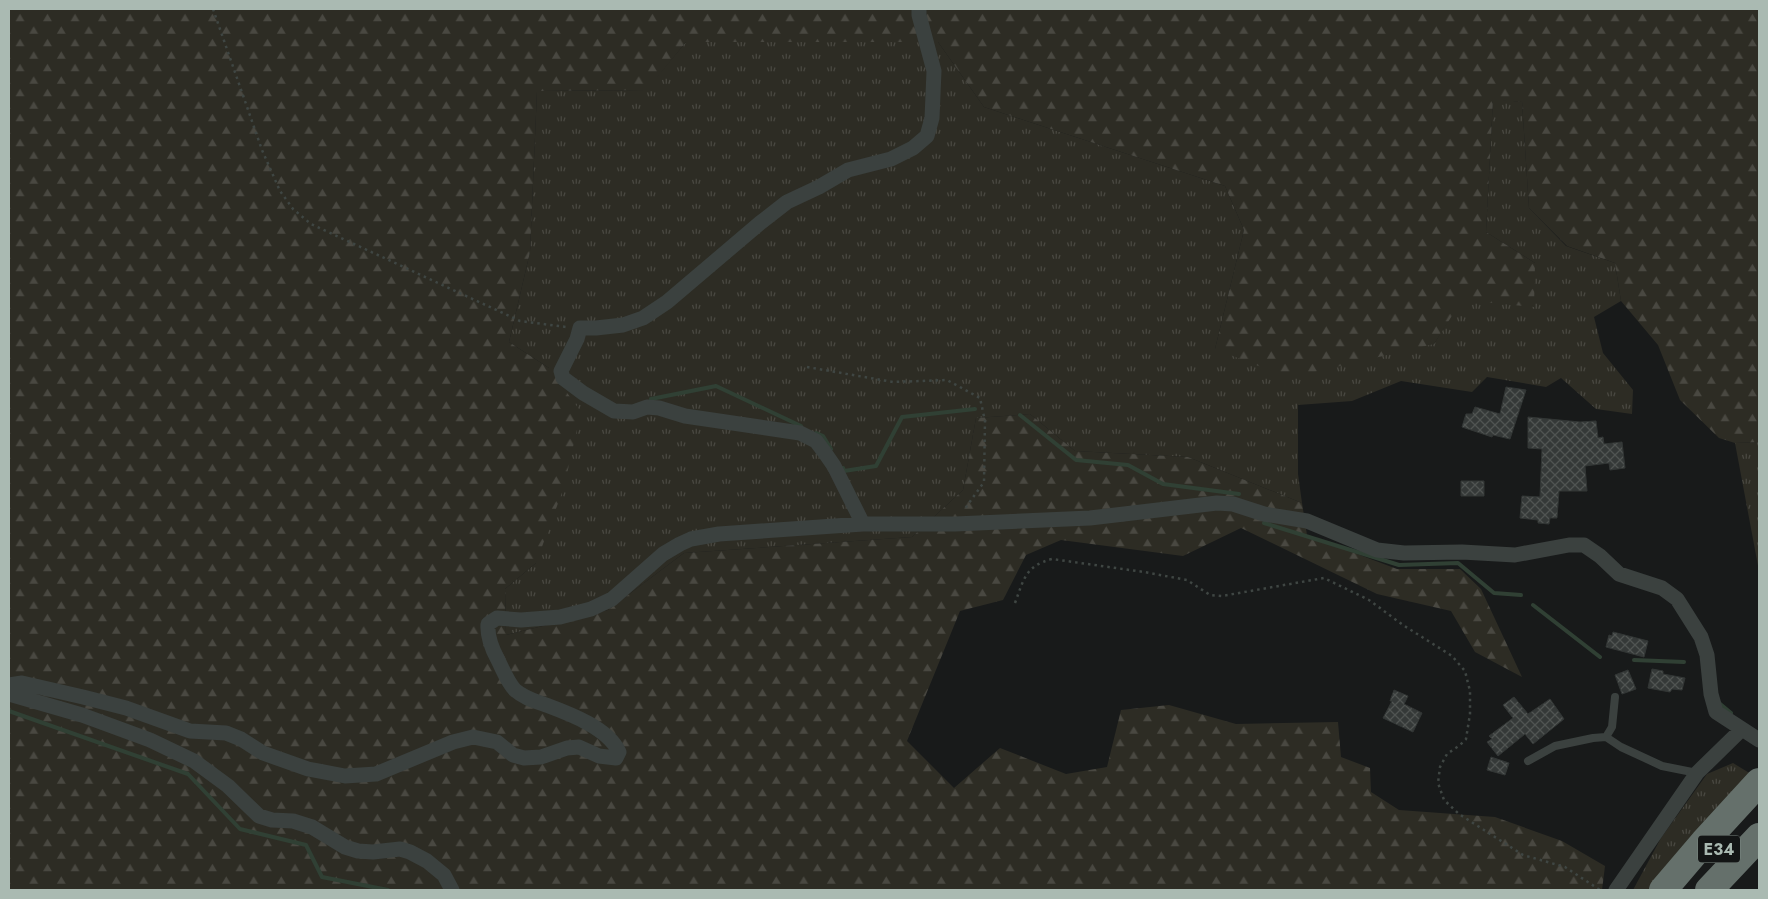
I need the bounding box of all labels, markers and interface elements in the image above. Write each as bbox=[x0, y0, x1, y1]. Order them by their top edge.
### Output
road number: E34 bbox=[1698, 836, 1740, 862]

